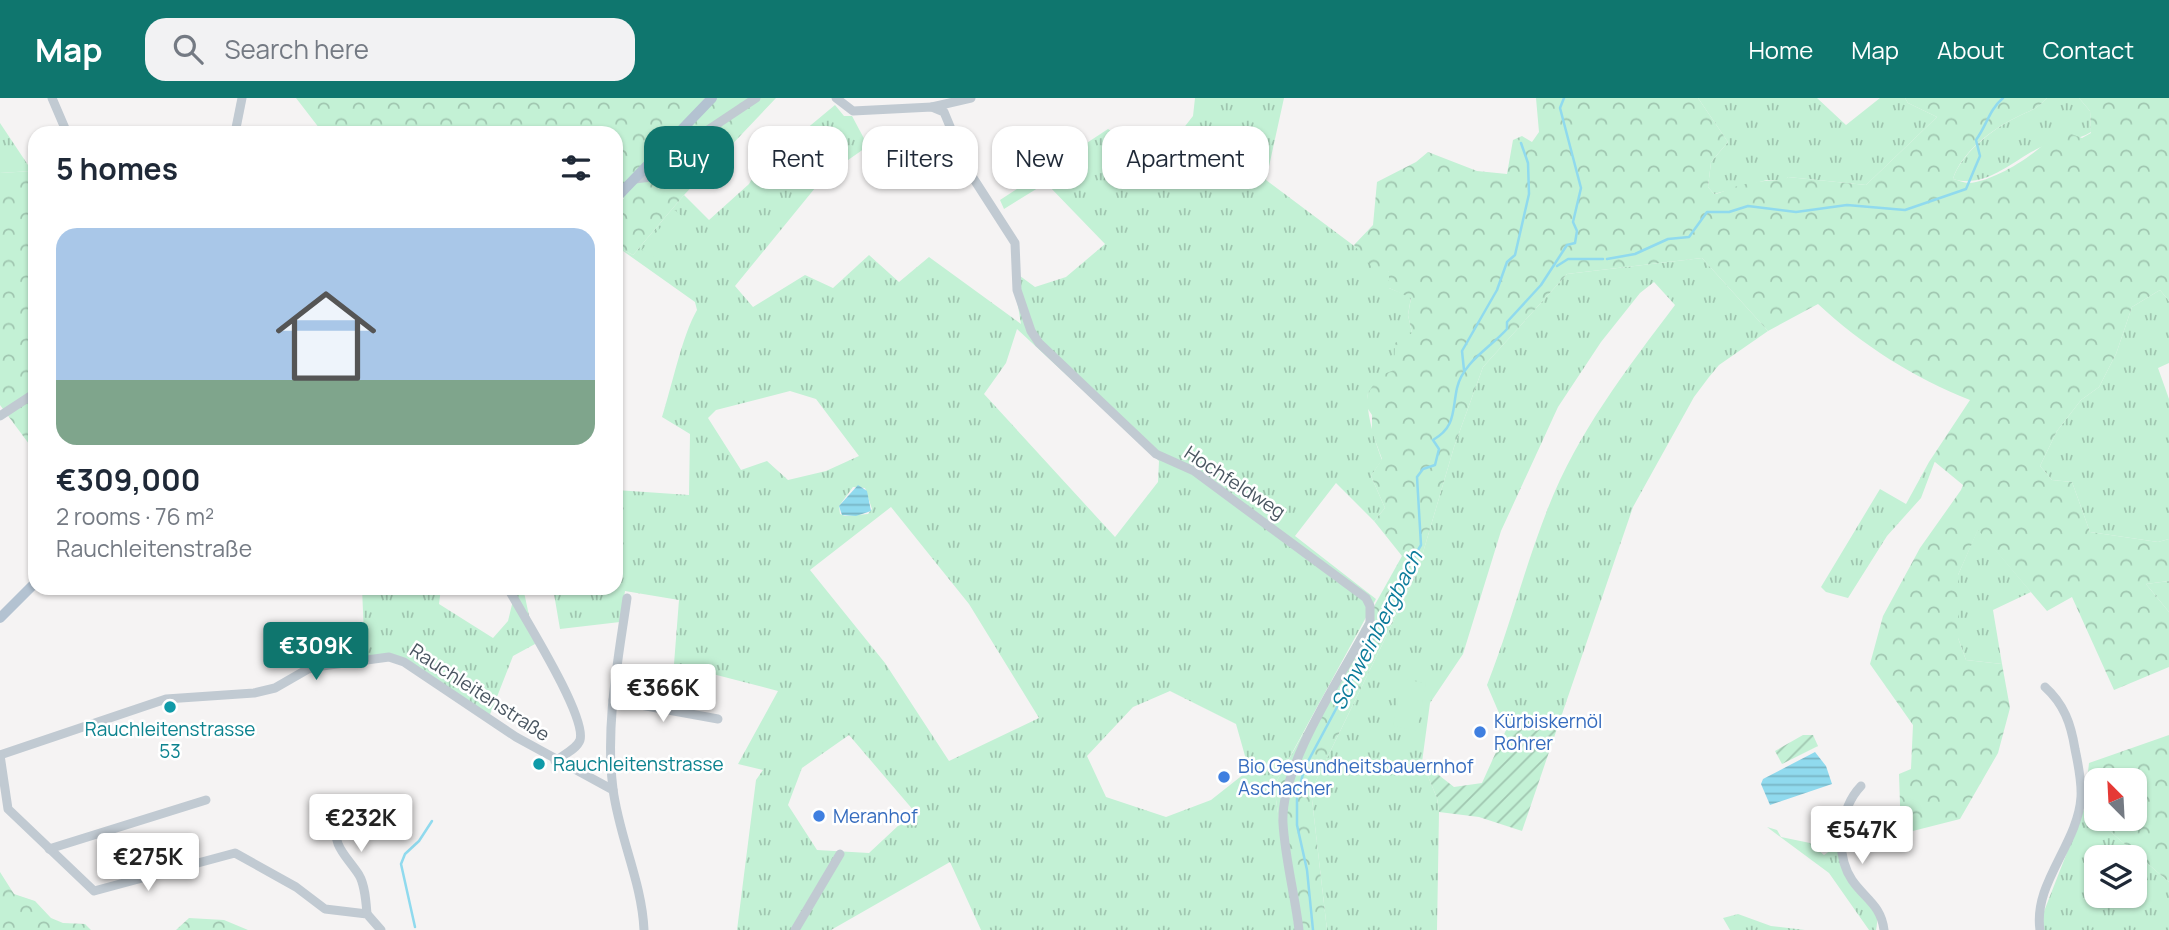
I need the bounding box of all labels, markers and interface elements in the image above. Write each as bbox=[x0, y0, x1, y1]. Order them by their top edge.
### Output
search box bbox=[145, 18, 635, 81]
text: Map bbox=[35, 27, 103, 72]
icon: search bbox=[169, 30, 207, 68]
text: Search here bbox=[225, 31, 369, 67]
text: Home bbox=[1748, 33, 1813, 66]
text: Map bbox=[1851, 33, 1899, 66]
text: About bbox=[1937, 33, 2005, 66]
text: Contact bbox=[2043, 33, 2134, 66]
chip: Buy bbox=[644, 126, 734, 189]
chip: Rent bbox=[748, 126, 848, 189]
chip: Filters bbox=[862, 126, 978, 189]
chip: New bbox=[992, 126, 1088, 189]
chip: Apartment bbox=[1102, 126, 1269, 189]
text: 5 homes bbox=[56, 148, 178, 189]
icon: filters bbox=[557, 149, 595, 187]
icon: home bbox=[263, 273, 389, 399]
street label: Hochfeldweg bbox=[1179, 440, 1291, 524]
text: €309,000 bbox=[56, 459, 200, 500]
text: 2 rooms · 76 m² bbox=[56, 500, 214, 532]
text: Rauchleitenstraße bbox=[56, 532, 252, 564]
water label: Schweinbergbach bbox=[1324, 544, 1429, 714]
pin: €309K bbox=[267, 622, 365, 682]
text: €309K bbox=[279, 629, 353, 661]
street label: Rauchleitenstraße bbox=[405, 637, 555, 747]
pin: €366K bbox=[614, 664, 712, 724]
text: €366K bbox=[627, 671, 699, 703]
marker: Rauchleitenstrasse 53 bbox=[162, 699, 178, 715]
place label: Kürbiskernöl Rohrer bbox=[1494, 708, 1603, 756]
place label: Rauchleitenstrasse 53 bbox=[85, 716, 255, 764]
marker: Kürbiskernöl Rohrer bbox=[1472, 724, 1488, 740]
place label: Rauchleitenstrasse bbox=[553, 751, 724, 777]
place label: Bio Gesundheitsbauernhof Aschacher bbox=[1238, 753, 1474, 801]
marker: Rauchleitenstrasse bbox=[531, 756, 547, 772]
north arrow bbox=[2084, 768, 2147, 831]
map controls bbox=[2084, 768, 2147, 908]
marker: Bio Gesundheitsbauernhof Aschacher bbox=[1216, 769, 1232, 785]
pin: €232K bbox=[312, 794, 410, 854]
text: €232K bbox=[325, 801, 397, 833]
place label: Meranhof bbox=[833, 803, 918, 829]
pin: €547K bbox=[1813, 806, 1911, 866]
marker: Meranhof bbox=[811, 808, 827, 824]
text: €547K bbox=[1827, 813, 1897, 845]
pin: €275K bbox=[99, 834, 197, 893]
text: €275K bbox=[113, 840, 183, 872]
button: layers bbox=[2084, 845, 2147, 908]

